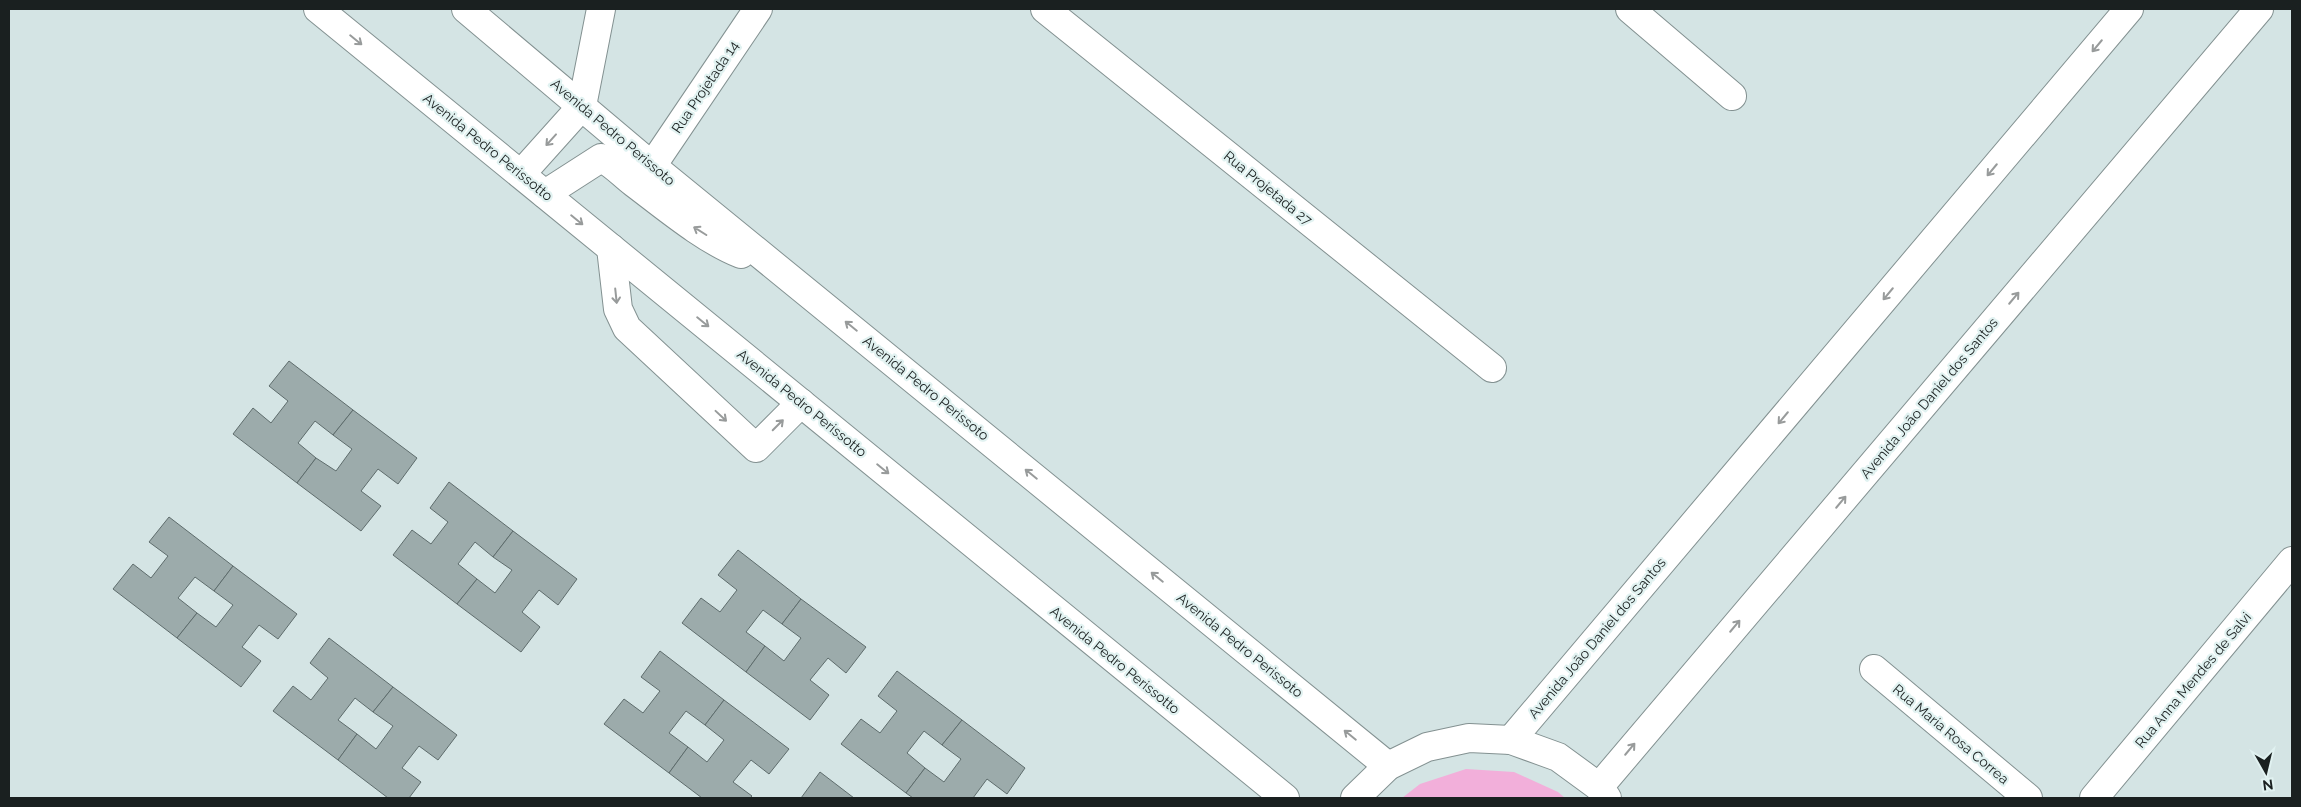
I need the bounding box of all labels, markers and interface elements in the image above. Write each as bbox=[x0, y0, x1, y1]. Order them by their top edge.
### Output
one-way arrow bbox=[349, 34, 362, 45]
street label: Rua Projetada 14 bbox=[668, 38, 742, 136]
one-way arrow bbox=[2092, 39, 2103, 52]
street label: Avenida Pedro Perissoto bbox=[548, 75, 678, 189]
street label: Avenida Pedro Perissotto bbox=[420, 90, 556, 204]
one-way arrow bbox=[546, 133, 557, 146]
street label: Rua Projetada 27 bbox=[1221, 148, 1316, 229]
one-way arrow bbox=[1987, 163, 1998, 176]
one-way arrow bbox=[570, 214, 583, 225]
one-way arrow bbox=[694, 225, 708, 235]
one-way arrow bbox=[611, 288, 621, 304]
one-way arrow bbox=[1882, 288, 1893, 301]
one-way arrow bbox=[2008, 291, 2019, 304]
street label: Avenida João Daniel dos Santos bbox=[1857, 314, 2001, 482]
one-way arrow bbox=[696, 317, 709, 328]
one-way arrow bbox=[845, 321, 858, 332]
street label: Avenida Pedro Perissoto bbox=[860, 332, 992, 444]
street label: Avenida Pedro Perissotto bbox=[734, 346, 870, 460]
one-way arrow bbox=[714, 410, 727, 421]
one-way arrow bbox=[1777, 412, 1788, 425]
one-way arrow bbox=[772, 420, 784, 432]
one-way arrow bbox=[876, 464, 889, 475]
one-way arrow bbox=[1025, 468, 1038, 479]
one-way arrow bbox=[1835, 495, 1846, 508]
street label: Avenida João Daniel dos Santos bbox=[1525, 554, 1669, 722]
one-way arrow bbox=[1150, 571, 1163, 582]
street label: Avenida Pedro Perissoto bbox=[1174, 589, 1306, 701]
street label: Avenida Pedro Perissotto bbox=[1047, 603, 1183, 717]
street label: Rua Anna Mendes de Salvi bbox=[2132, 609, 2254, 751]
one-way arrow bbox=[1730, 619, 1741, 632]
street label: Rua Maria Rosa Correa bbox=[1890, 681, 2012, 787]
one-way arrow bbox=[1344, 730, 1357, 741]
one-way arrow bbox=[1625, 743, 1636, 756]
north arrow bbox=[2241, 747, 2291, 797]
text: N bbox=[2261, 776, 2274, 794]

